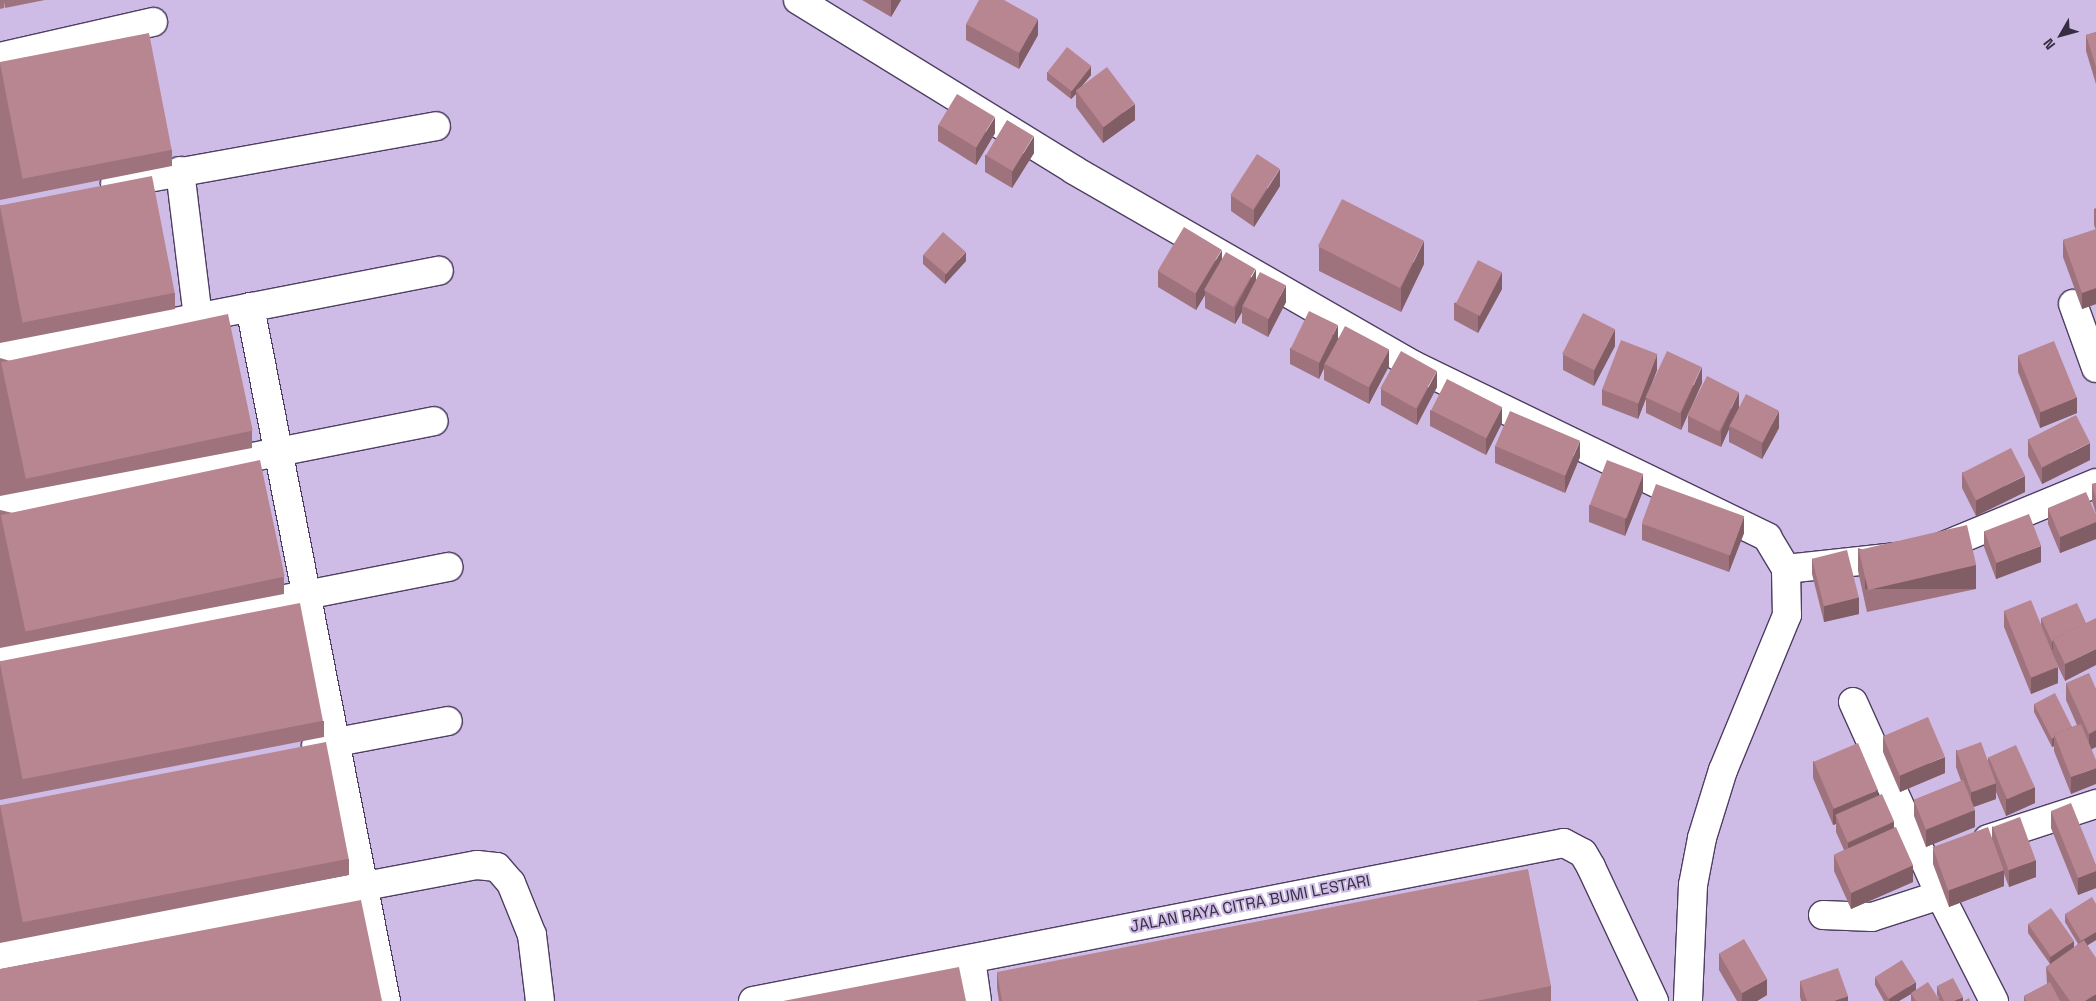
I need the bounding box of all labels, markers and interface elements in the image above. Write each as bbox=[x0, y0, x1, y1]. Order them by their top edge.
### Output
north arrow bbox=[2036, 10, 2086, 60]
text: N bbox=[2039, 35, 2059, 53]
street label: JALAN RAYA CITRA BUMI LESTARI bbox=[1128, 871, 1372, 937]

